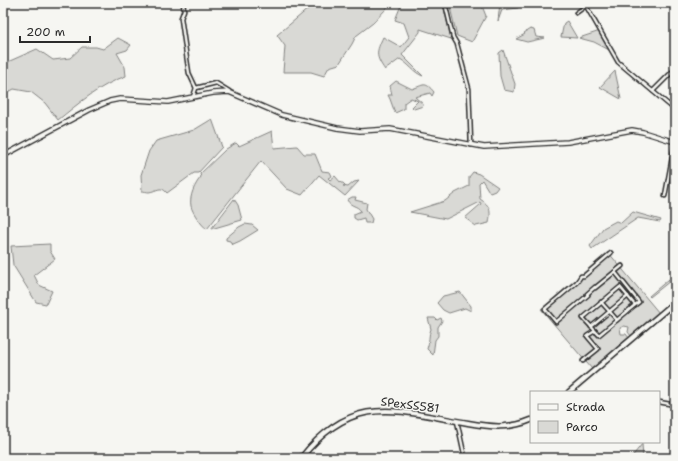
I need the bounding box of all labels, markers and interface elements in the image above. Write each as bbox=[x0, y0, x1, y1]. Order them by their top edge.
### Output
scale bar bbox=[20, 18, 90, 44]
text: 200 m bbox=[26, 24, 65, 40]
legend bbox=[530, 391, 660, 443]
street label: SPexSS581 bbox=[380, 393, 440, 417]
text: Strada bbox=[566, 399, 606, 415]
text: Parco bbox=[566, 419, 598, 435]

